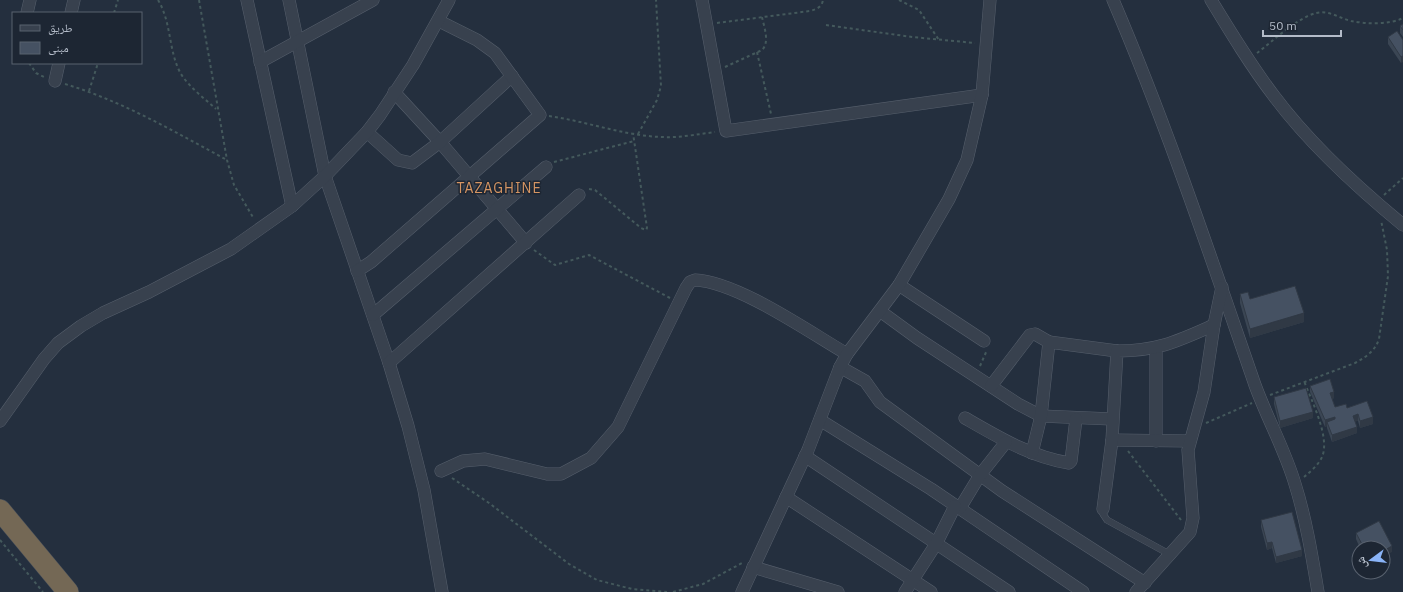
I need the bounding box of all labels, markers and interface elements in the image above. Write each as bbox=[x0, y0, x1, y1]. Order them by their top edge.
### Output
legend bbox=[12, 12, 142, 64]
scale bar bbox=[1263, 12, 1341, 38]
text: 50 m bbox=[1269, 18, 1297, 33]
text: طريق bbox=[48, 20, 73, 35]
text: مبنى bbox=[48, 40, 69, 55]
district label: TAZAGHINE bbox=[456, 179, 542, 197]
north arrow bbox=[1351, 540, 1391, 580]
text: ش bbox=[1353, 555, 1371, 570]

